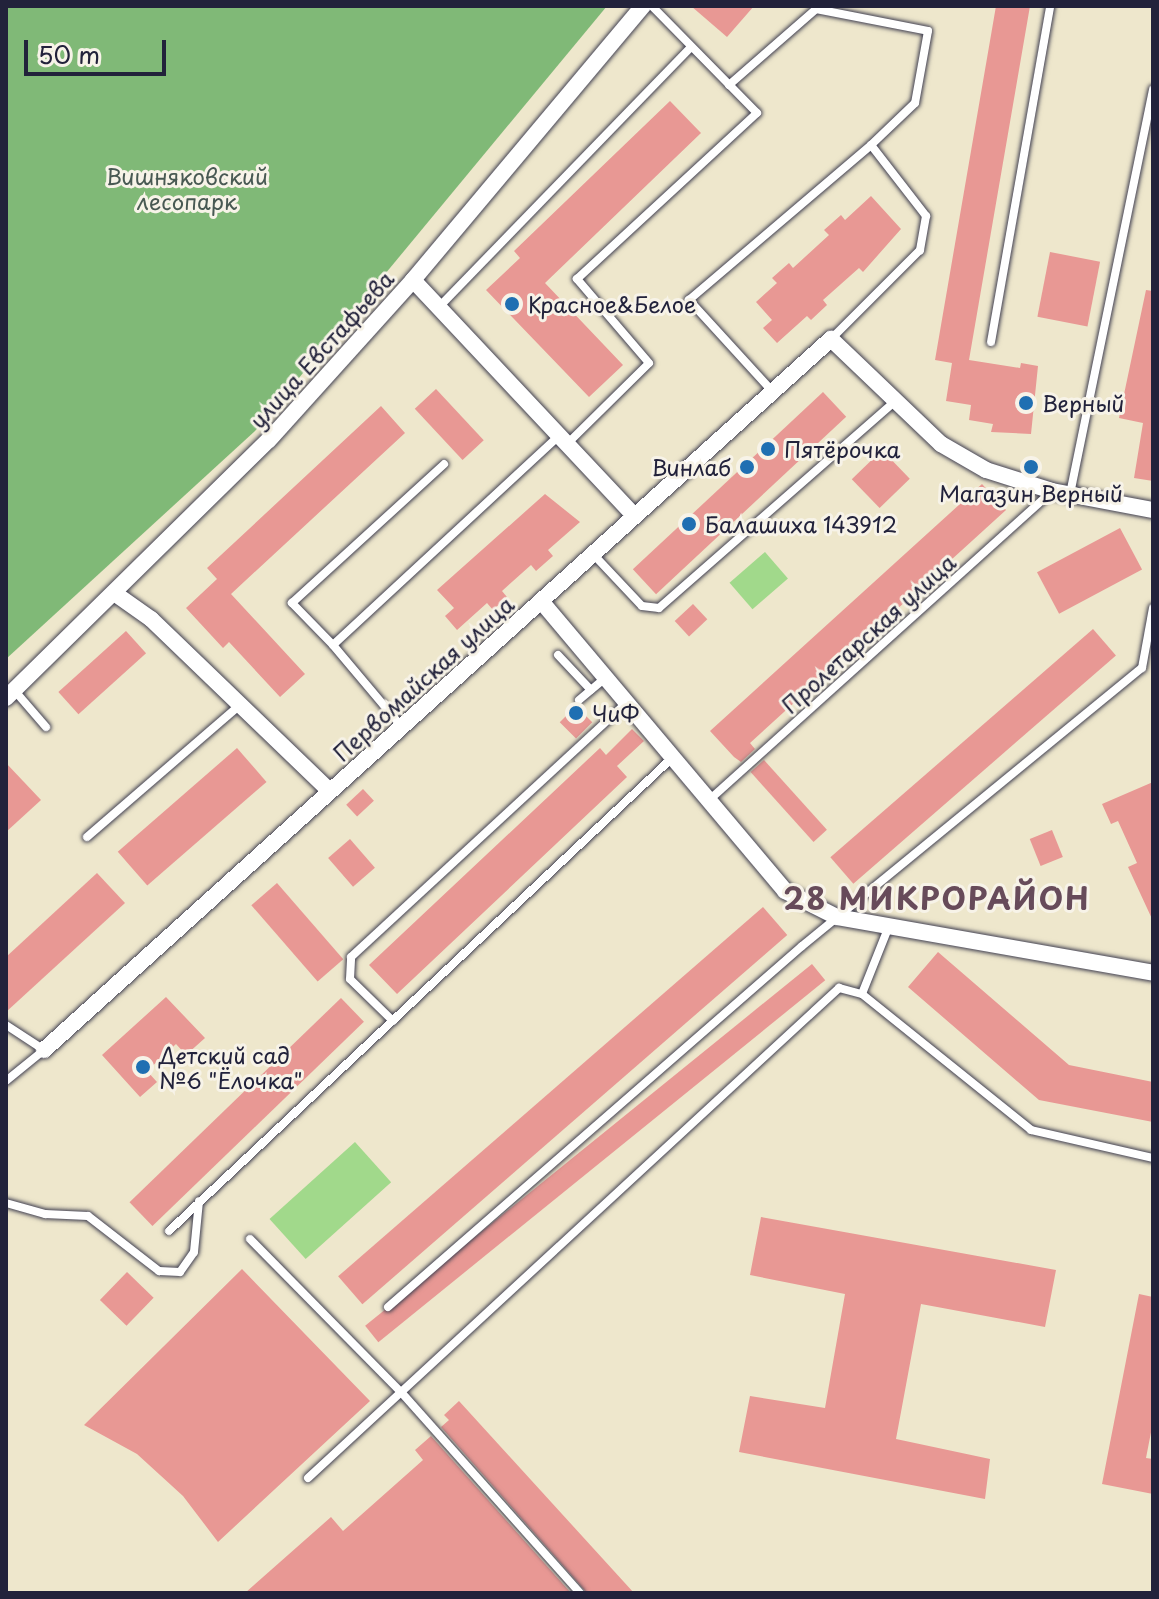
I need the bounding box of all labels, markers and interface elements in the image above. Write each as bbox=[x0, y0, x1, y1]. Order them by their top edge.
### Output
scale bar bbox=[28, 24, 170, 74]
text: 50 m bbox=[38, 36, 100, 72]
park label: Вишняковский лесопарк bbox=[106, 162, 268, 214]
street label: улица Евстафьева bbox=[243, 265, 399, 433]
place label: Красное&Белое bbox=[528, 291, 696, 317]
marker: Красное&Белое bbox=[503, 295, 521, 313]
place label: Верный bbox=[1042, 390, 1124, 416]
marker: Верный bbox=[1017, 394, 1035, 412]
place label: Пятёрочка bbox=[784, 436, 900, 462]
marker: Пятёрочка bbox=[759, 440, 777, 458]
place label: Винлаб bbox=[651, 454, 731, 480]
marker: Винлаб bbox=[738, 458, 756, 476]
marker: Магазин Верный bbox=[1022, 458, 1040, 476]
place label: Магазин Верный bbox=[939, 480, 1123, 506]
place label: Балашиха 143912 bbox=[705, 511, 898, 537]
marker: Балашиха 143912 bbox=[680, 515, 698, 533]
street label: Пролетарская улица bbox=[775, 548, 961, 718]
street label: Первомайская улица bbox=[327, 590, 519, 766]
place label: ЧиФ bbox=[592, 700, 639, 726]
marker: ЧиФ bbox=[567, 704, 585, 722]
district label: 28 МИКРОРАЙОН bbox=[783, 880, 1091, 916]
place label: Детский сад №6 "Ёлочка" bbox=[159, 1041, 303, 1092]
marker: Детский сад №6 "Ёлочка" bbox=[134, 1058, 152, 1076]

